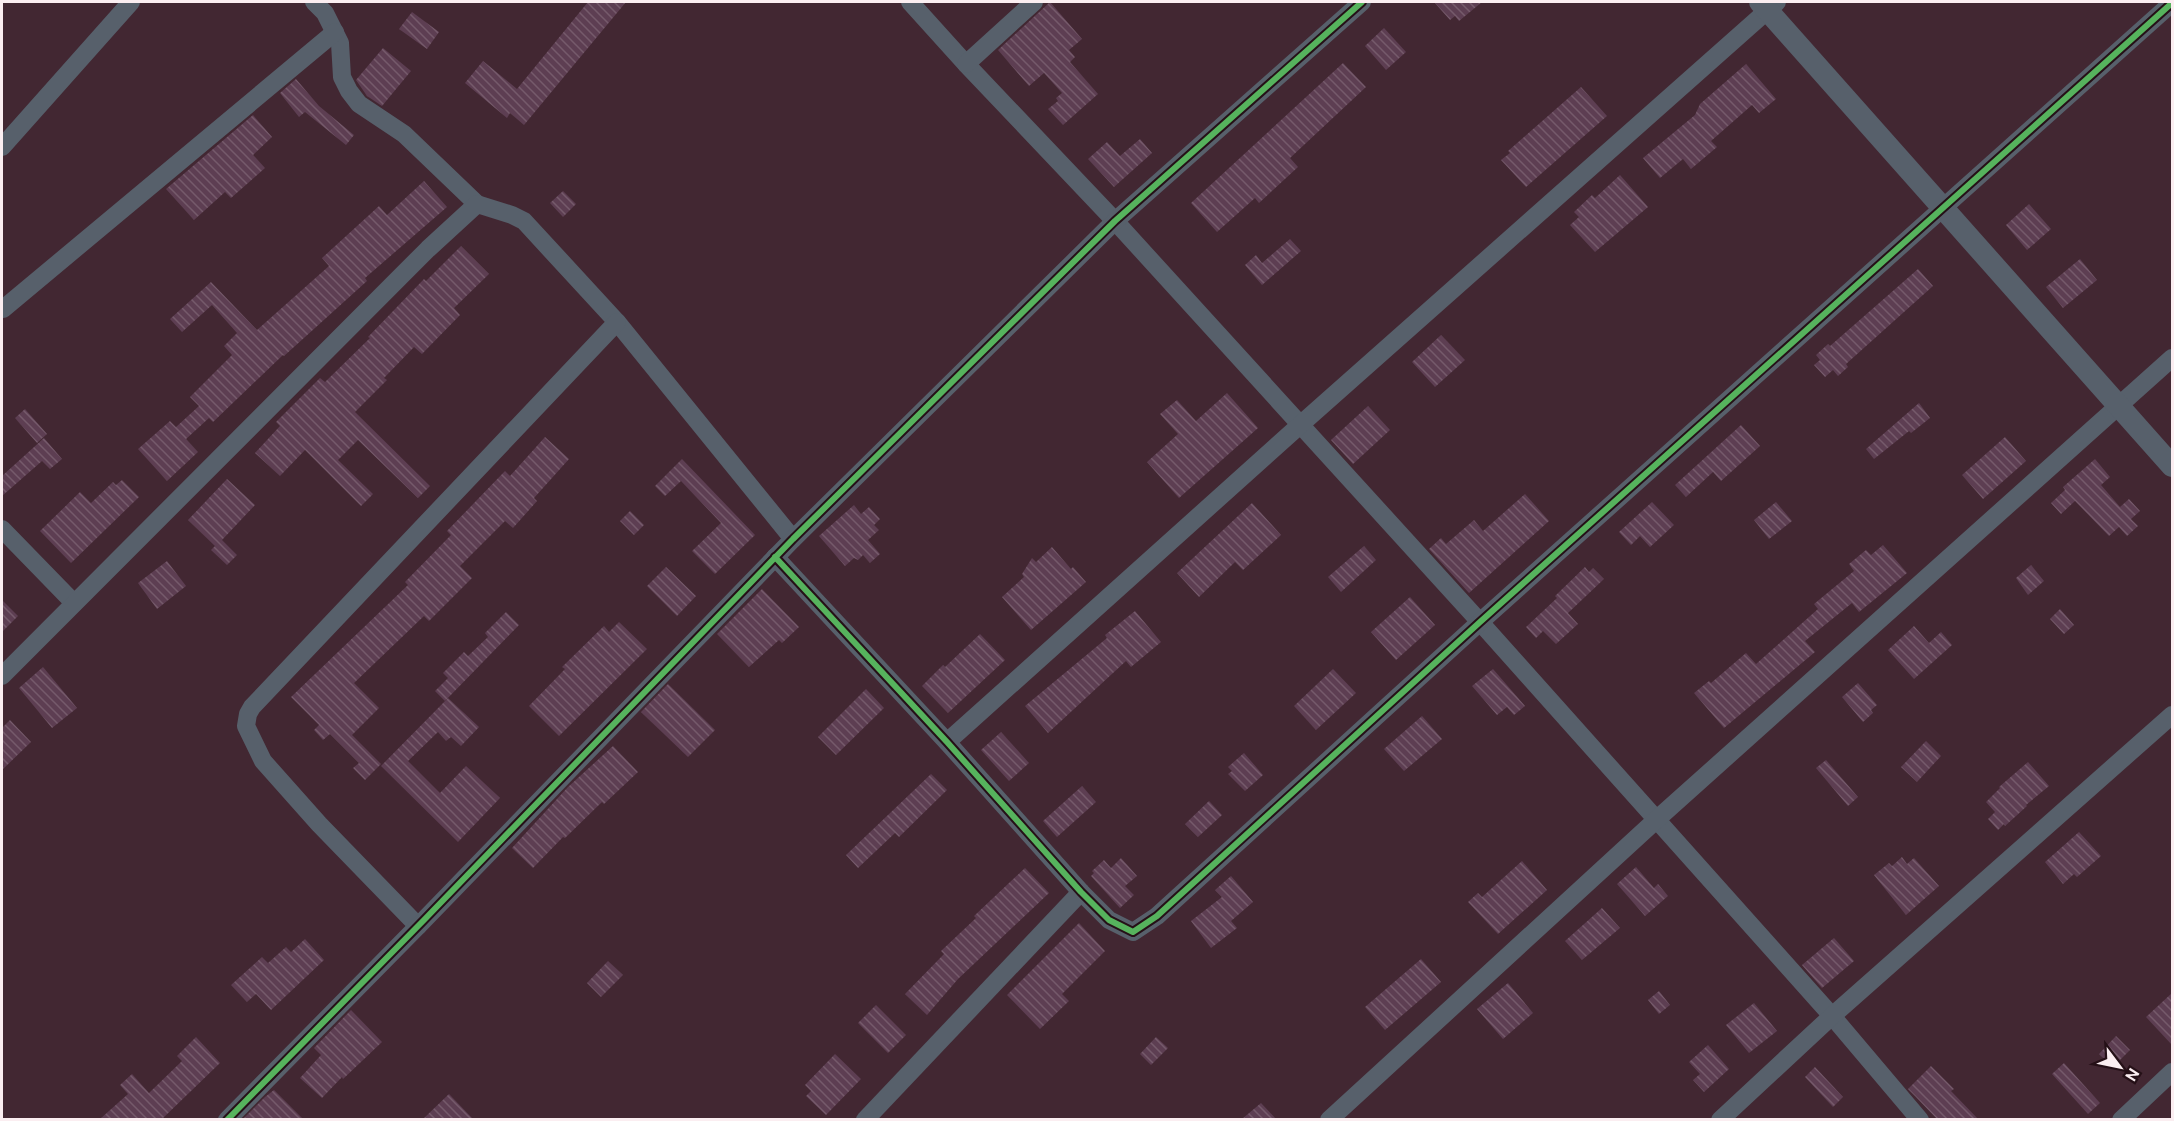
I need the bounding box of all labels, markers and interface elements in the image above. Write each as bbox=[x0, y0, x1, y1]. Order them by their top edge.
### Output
north arrow bbox=[2090, 1037, 2150, 1097]
text: N bbox=[2122, 1065, 2144, 1085]

